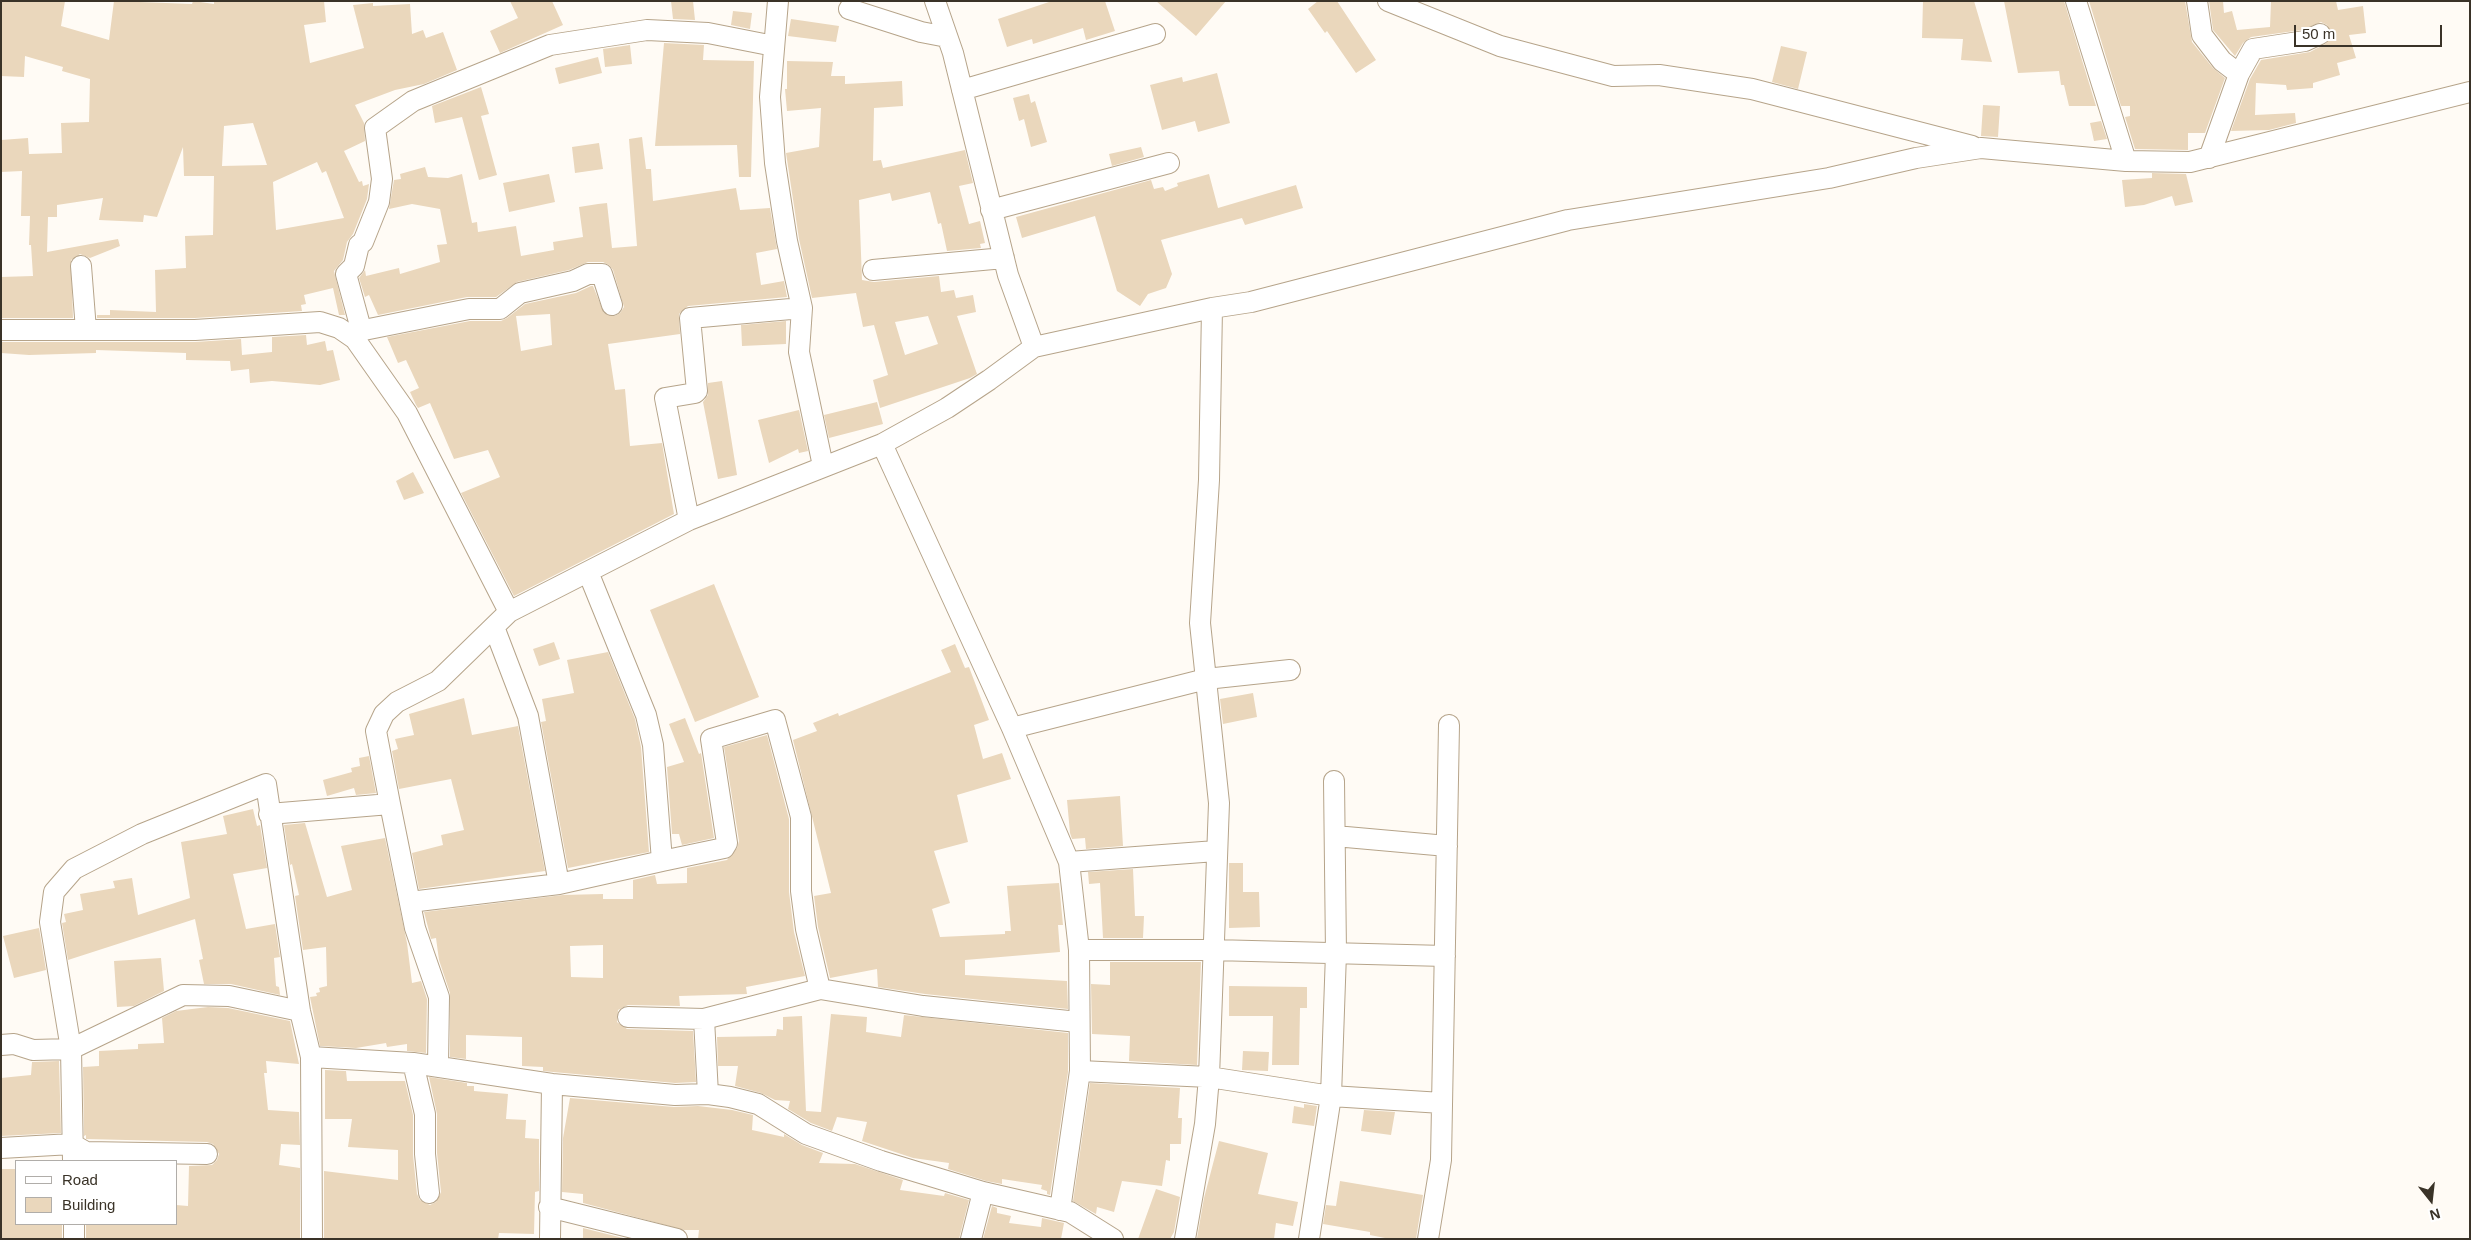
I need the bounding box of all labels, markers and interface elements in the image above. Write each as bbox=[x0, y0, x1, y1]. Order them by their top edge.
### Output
scale bar bbox=[2296, 15, 2444, 47]
text: 50 m bbox=[2302, 25, 2335, 42]
legend bbox=[15, 1160, 178, 1225]
text: Road bbox=[62, 1171, 98, 1188]
north arrow bbox=[2406, 1175, 2456, 1225]
text: Building bbox=[62, 1196, 115, 1213]
text: N bbox=[2428, 1205, 2442, 1224]

